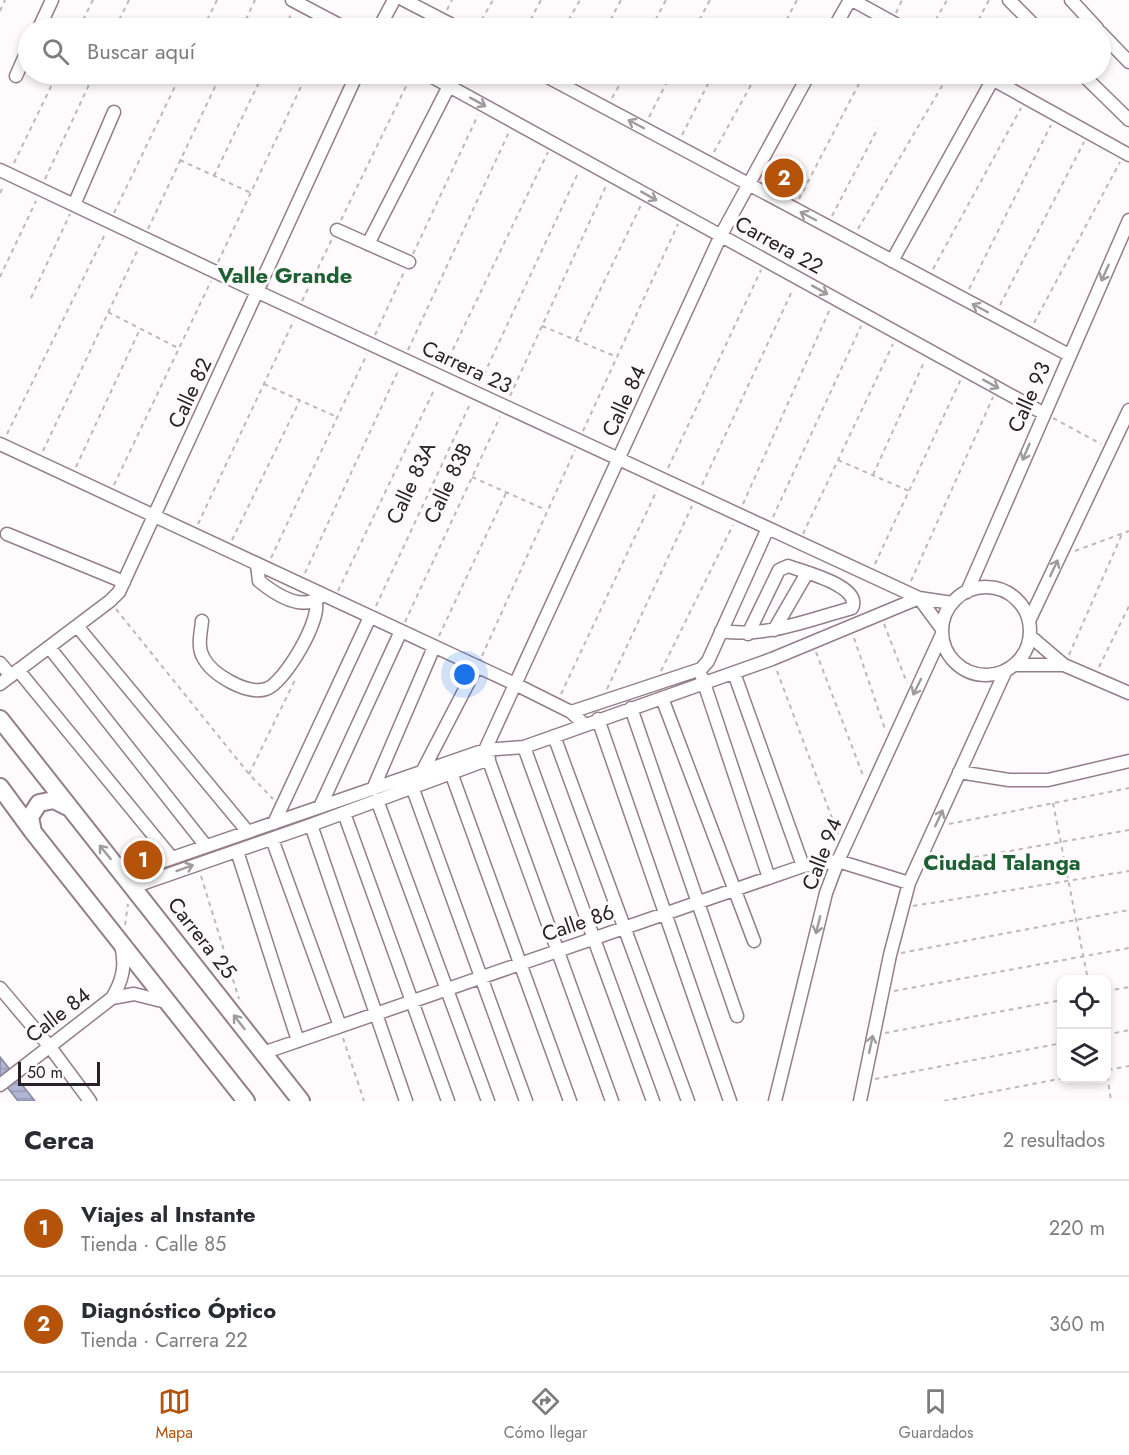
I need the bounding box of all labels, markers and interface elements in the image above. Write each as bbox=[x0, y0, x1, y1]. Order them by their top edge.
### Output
search box bbox=[18, 18, 1111, 84]
icon: search bbox=[39, 35, 72, 68]
text: Buscar aquí bbox=[87, 35, 195, 67]
one-way arrow bbox=[469, 96, 486, 108]
one-way arrow bbox=[628, 118, 645, 130]
pin: 2 bbox=[764, 156, 804, 201]
one-way arrow bbox=[640, 190, 657, 202]
street label: Carrera 22 bbox=[729, 208, 829, 282]
one-way arrow bbox=[800, 210, 817, 222]
district label: Valle Grande bbox=[217, 259, 352, 291]
one-way arrow bbox=[1099, 264, 1110, 282]
one-way arrow bbox=[811, 284, 828, 296]
one-way arrow bbox=[972, 302, 989, 314]
street label: Carrera 23 bbox=[417, 333, 517, 401]
street label: Calle 82 bbox=[161, 353, 219, 433]
street label: Calle 93 bbox=[1000, 357, 1058, 437]
street label: Calle 84 bbox=[595, 361, 653, 441]
one-way arrow bbox=[981, 379, 999, 390]
street label: Calle 83A bbox=[379, 437, 443, 529]
street label: Calle 83B bbox=[416, 438, 480, 528]
one-way arrow bbox=[1020, 442, 1031, 460]
one-way arrow bbox=[1048, 560, 1060, 578]
your location bbox=[450, 660, 479, 689]
one-way arrow bbox=[910, 677, 922, 695]
one-way arrow bbox=[933, 809, 945, 827]
street label: Calle 94 bbox=[794, 813, 850, 895]
pin: 1 bbox=[124, 838, 162, 882]
one-way arrow bbox=[98, 845, 112, 860]
district label: Ciudad Talanga bbox=[923, 846, 1081, 878]
one-way arrow bbox=[175, 862, 194, 873]
street label: Carrera 25 bbox=[160, 891, 244, 985]
street label: Calle 86 bbox=[538, 897, 618, 949]
one-way arrow bbox=[812, 915, 824, 934]
map controls bbox=[1057, 975, 1111, 1083]
button: locate bbox=[1057, 975, 1111, 1029]
street label: Calle 84 bbox=[19, 980, 97, 1050]
one-way arrow bbox=[232, 1014, 245, 1030]
button: layers bbox=[1057, 1029, 1111, 1083]
one-way arrow bbox=[866, 1034, 878, 1053]
scale bar bbox=[18, 1059, 100, 1086]
text: 50 m bbox=[27, 1061, 63, 1084]
text: Cerca bbox=[24, 1121, 94, 1159]
text: 2 resultados bbox=[1003, 1126, 1105, 1155]
text: Viajes al Instante bbox=[81, 1198, 256, 1230]
text: 1 bbox=[38, 1214, 49, 1243]
text: 220 m bbox=[1049, 1214, 1105, 1243]
text: Tienda · Calle 85 bbox=[81, 1230, 226, 1259]
text: Diagnóstico Óptico bbox=[81, 1294, 276, 1326]
text: 2 bbox=[37, 1310, 50, 1339]
text: 360 m bbox=[1049, 1310, 1105, 1339]
text: Tienda · Carrera 22 bbox=[81, 1326, 248, 1355]
tab: Mapa bbox=[155, 1385, 193, 1444]
tab: Cómo llegar bbox=[504, 1385, 587, 1444]
tab: Guardados bbox=[898, 1385, 974, 1444]

